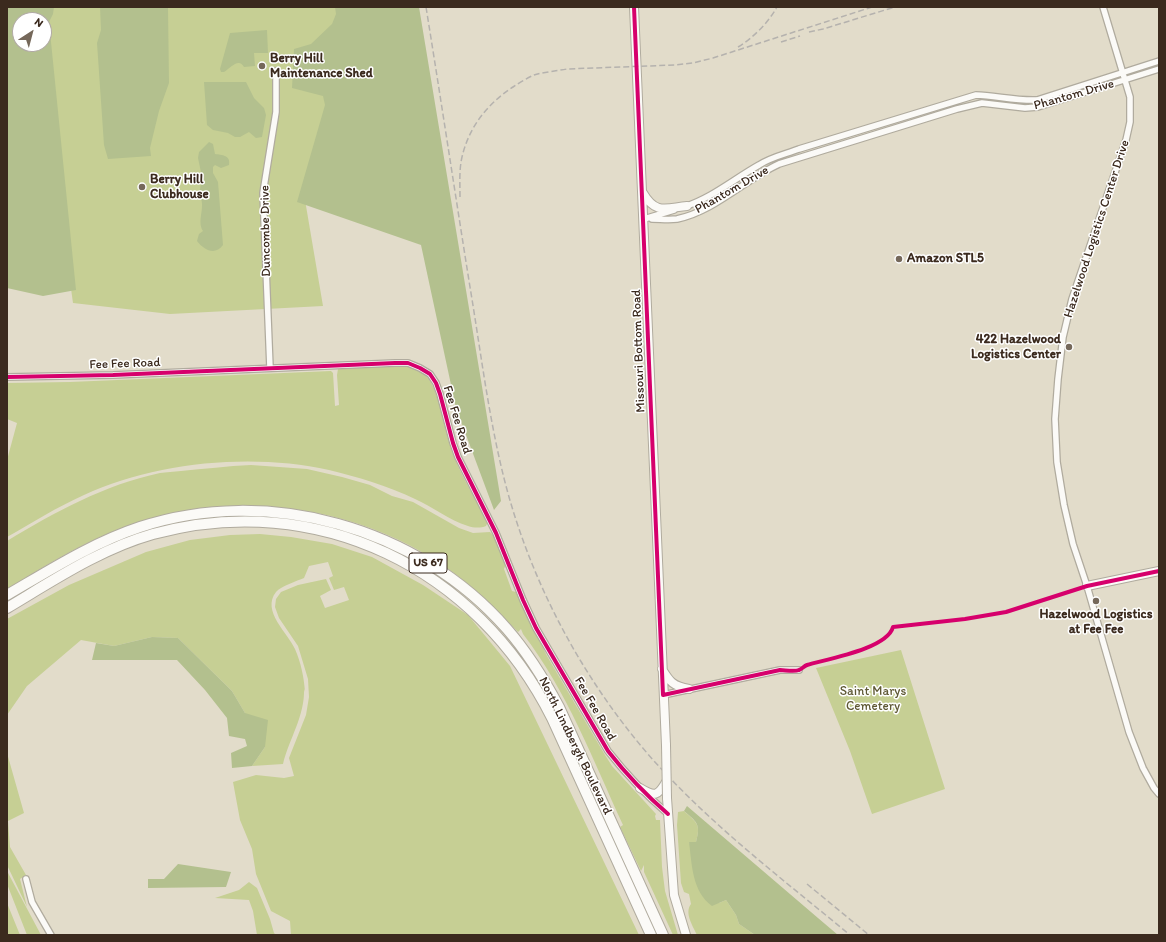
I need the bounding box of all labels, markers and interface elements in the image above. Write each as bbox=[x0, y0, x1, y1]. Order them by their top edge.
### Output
north arrow bbox=[12, 12, 52, 52]
text: N bbox=[32, 15, 46, 30]
place label: Berry Hill Maintenance Shed bbox=[270, 51, 373, 82]
marker: Berry Hill Maintenance Shed bbox=[257, 61, 267, 71]
street label: Phantom Drive bbox=[1032, 76, 1116, 114]
street label: Hazelwood Logistics Center Drive bbox=[1061, 138, 1133, 320]
street label: Phantom Drive bbox=[692, 163, 772, 217]
place label: Berry Hill Clubhouse bbox=[150, 172, 209, 203]
marker: Berry Hill Clubhouse bbox=[137, 182, 147, 192]
street label: Duncombe Drive bbox=[257, 185, 275, 277]
place label: Amazon STL5 bbox=[907, 251, 984, 267]
marker: Amazon STL5 bbox=[894, 254, 904, 264]
street label: Missouri Bottom Road bbox=[629, 289, 649, 413]
place label: 422 Hazelwood Logistics Center bbox=[971, 332, 1061, 363]
marker: 422 Hazelwood Logistics Center bbox=[1064, 342, 1074, 352]
street label: Fee Fee Road bbox=[89, 355, 161, 373]
street label: Fee Fee Road bbox=[439, 384, 475, 456]
road number: US 67 bbox=[409, 553, 447, 573]
marker: Hazelwood Logistics at Fee Fee bbox=[1091, 596, 1101, 606]
place label: Hazelwood Logistics at Fee Fee bbox=[1040, 607, 1152, 638]
street label: Fee Fee Road bbox=[570, 674, 620, 744]
street label: North Lindbergh Boulevard bbox=[535, 675, 615, 817]
park label: Saint Marys Cemetery bbox=[840, 684, 906, 715]

